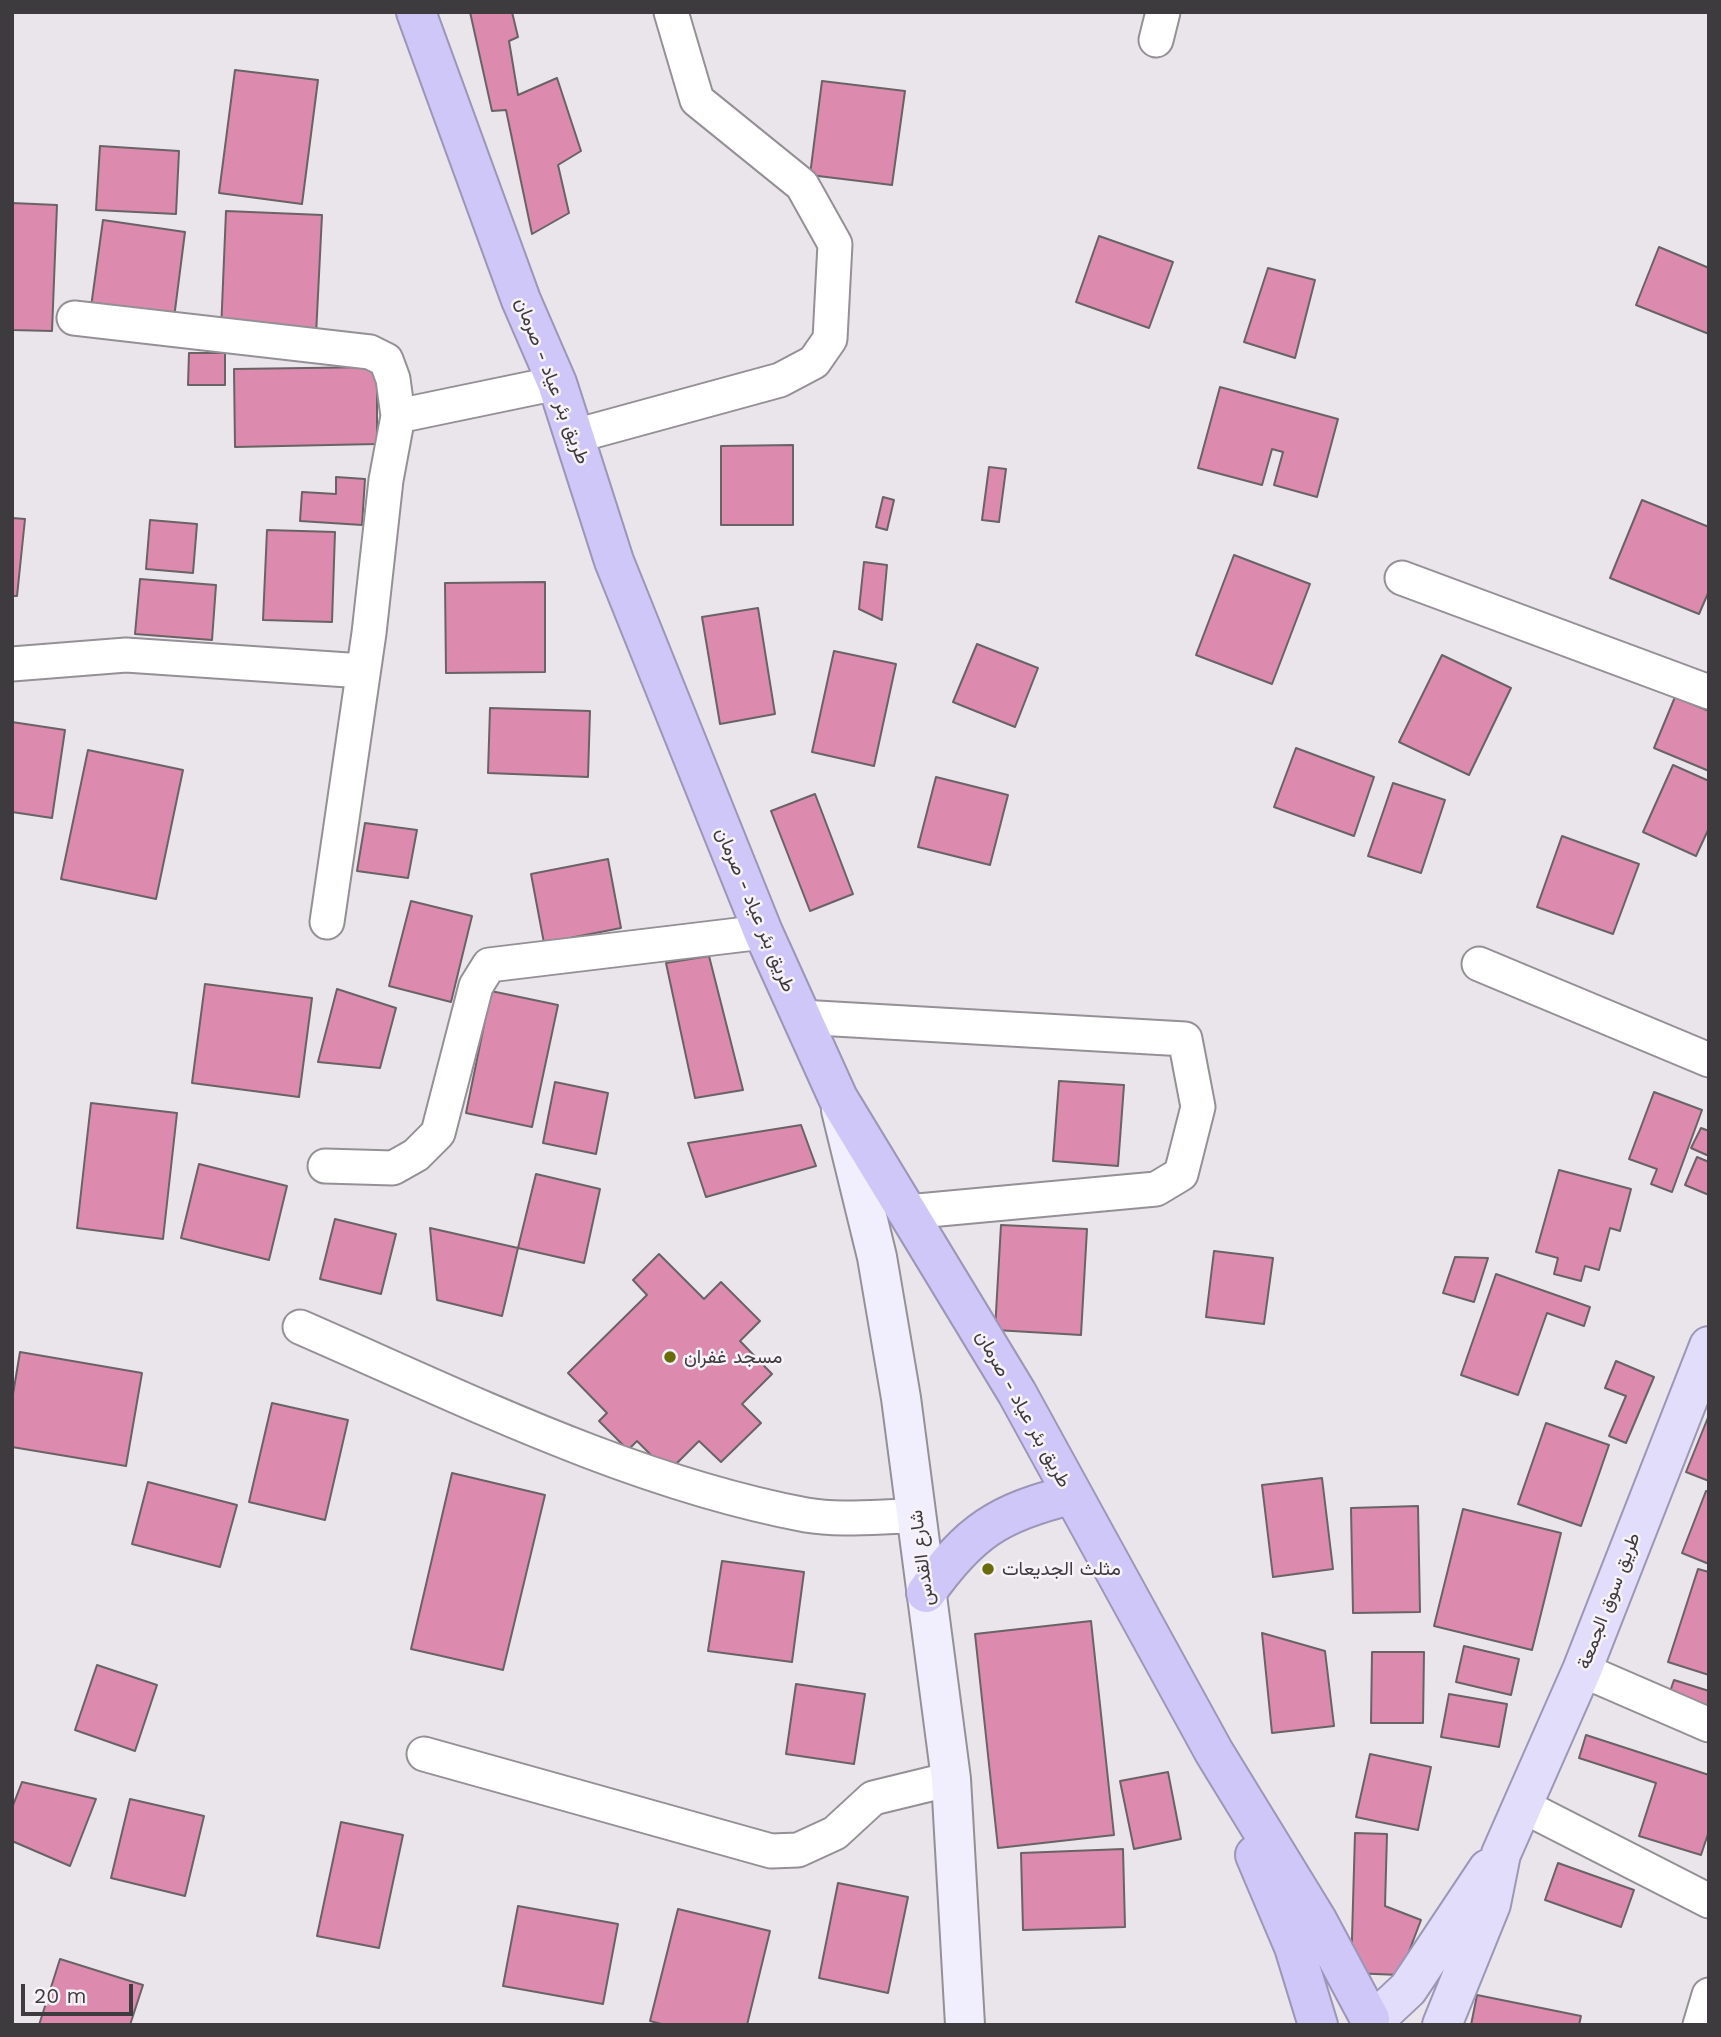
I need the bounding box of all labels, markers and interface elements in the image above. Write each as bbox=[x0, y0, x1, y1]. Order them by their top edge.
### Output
street label: طريق بئر عياد - صرمان bbox=[510, 295, 594, 467]
street label: طريق بئر عياد - صرمان bbox=[710, 824, 800, 996]
street label: طريق بئر عياد - صرمان bbox=[970, 1326, 1076, 1492]
place label: مسجد غفران bbox=[684, 1346, 782, 1368]
marker: مسجد غفران bbox=[662, 1349, 678, 1365]
street label: شارع القدس bbox=[905, 1509, 939, 1607]
street label: طريق سوق الجمعة bbox=[1573, 1530, 1645, 1672]
place label: مثلث الجديعات bbox=[1002, 1558, 1121, 1580]
marker: مثلث الجديعات bbox=[980, 1561, 996, 1577]
scale bar bbox=[24, 1970, 136, 2014]
text: 20 m bbox=[34, 1983, 86, 2008]

